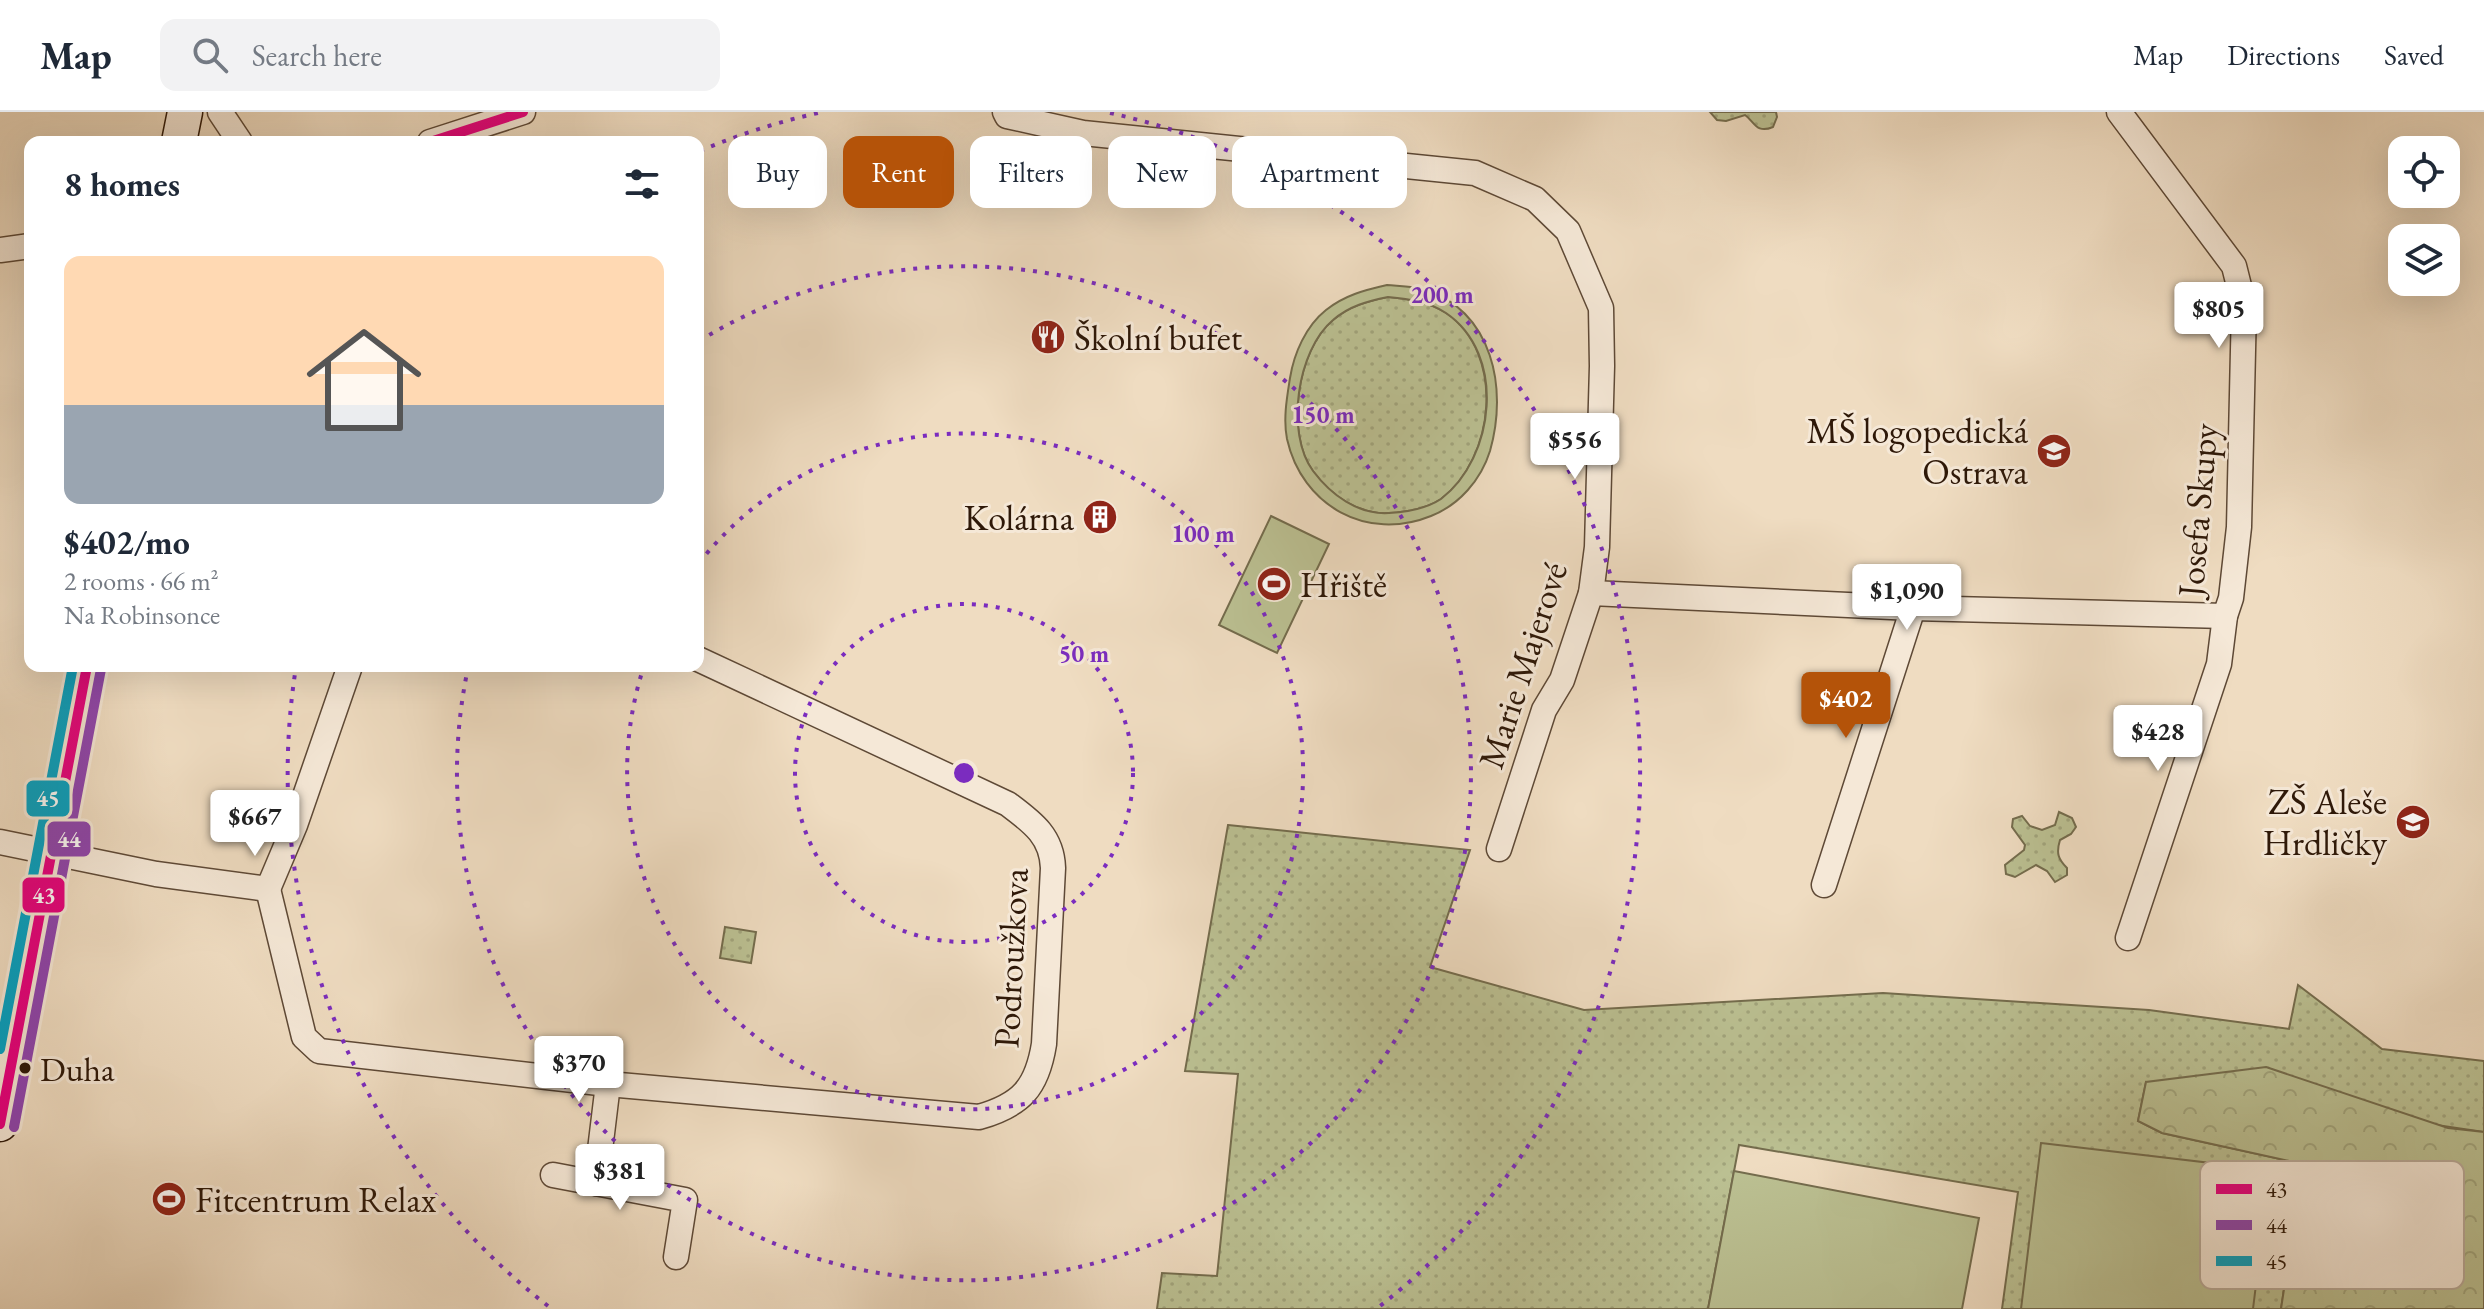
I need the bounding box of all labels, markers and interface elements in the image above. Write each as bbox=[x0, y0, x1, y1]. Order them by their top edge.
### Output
search box bbox=[160, 19, 720, 91]
text: Map bbox=[40, 31, 112, 80]
icon: search bbox=[188, 33, 232, 77]
text: Search here bbox=[252, 36, 382, 75]
text: Map bbox=[2133, 37, 2183, 73]
text: Directions bbox=[2227, 37, 2340, 73]
text: Saved bbox=[2384, 37, 2444, 73]
chip: Buy bbox=[728, 136, 827, 208]
chip: Rent bbox=[843, 136, 954, 208]
chip: Filters bbox=[970, 136, 1092, 208]
chip: New bbox=[1108, 136, 1216, 208]
chip: Apartment bbox=[1232, 136, 1407, 208]
map controls bbox=[2388, 136, 2460, 296]
button: locate bbox=[2388, 136, 2460, 208]
text: 8 homes bbox=[64, 162, 180, 206]
icon: filters bbox=[620, 162, 664, 206]
button: layers bbox=[2388, 224, 2460, 296]
text: 200 m bbox=[1410, 279, 1474, 310]
pin: $805 bbox=[2172, 282, 2266, 350]
text: $805 bbox=[2192, 291, 2246, 325]
icon: home bbox=[292, 308, 436, 452]
place label: Školní bufet bbox=[1074, 314, 1243, 361]
restaurant icon: Školní bufet bbox=[1029, 318, 1067, 356]
text: 150 m bbox=[1291, 399, 1355, 430]
place label: MŠ logopedická Ostrava bbox=[1806, 407, 2029, 495]
pin: $556 bbox=[1528, 413, 1622, 481]
street label: Josefa Skupy bbox=[2166, 421, 2229, 602]
text: $556 bbox=[1548, 422, 1602, 456]
school or university icon: MŠ logopedická Ostrava bbox=[2035, 432, 2073, 470]
place label: Kolárna bbox=[964, 494, 1075, 541]
building icon: Kolárna bbox=[1081, 498, 1119, 536]
text: 100 m bbox=[1171, 518, 1235, 549]
text: $402/mo bbox=[64, 520, 190, 564]
street label: Marie Majerové bbox=[1467, 556, 1578, 774]
place label: Hřiště bbox=[1300, 561, 1387, 608]
text: 2 rooms · 66 m² bbox=[64, 564, 219, 598]
pin: $1,090 bbox=[1842, 564, 1972, 632]
sports icon: Hřiště bbox=[1255, 565, 1293, 603]
text: $1,090 bbox=[1870, 573, 1944, 607]
text: Na Robinsonce bbox=[64, 598, 220, 632]
text: 50 m bbox=[1059, 638, 1109, 669]
pin: $402 bbox=[1799, 672, 1893, 740]
text: $402 bbox=[1819, 681, 1873, 715]
pin: $428 bbox=[2111, 705, 2205, 773]
text: $428 bbox=[2131, 714, 2185, 748]
centre of rings bbox=[950, 759, 978, 787]
place label: ZŠ Aleše Hrdličky bbox=[2263, 778, 2387, 866]
line badge: 45 bbox=[25, 779, 71, 818]
text: 45 bbox=[36, 784, 60, 813]
pin: $667 bbox=[208, 790, 302, 858]
text: $667 bbox=[228, 799, 282, 833]
school or university icon: ZŠ Aleše Hrdličky bbox=[2394, 803, 2432, 841]
line badge: 44 bbox=[46, 820, 92, 858]
text: 44 bbox=[57, 825, 81, 854]
street label: Podroužkova bbox=[982, 866, 1039, 1049]
line badge: 43 bbox=[21, 876, 66, 914]
text: 43 bbox=[32, 881, 56, 910]
pin: $370 bbox=[532, 1036, 626, 1104]
text: $370 bbox=[552, 1045, 606, 1079]
place label: Duha bbox=[40, 1047, 115, 1091]
marker: Duha bbox=[17, 1060, 33, 1076]
pin: $381 bbox=[573, 1144, 667, 1212]
text: $381 bbox=[593, 1153, 647, 1187]
legend bbox=[2200, 1161, 2464, 1289]
text: 43 bbox=[2266, 1175, 2287, 1204]
place label: Fitcentrum Relax bbox=[195, 1176, 437, 1223]
sports icon: Fitcentrum Relax bbox=[150, 1180, 188, 1218]
text: 44 bbox=[2266, 1211, 2288, 1240]
text: 45 bbox=[2266, 1247, 2287, 1276]

